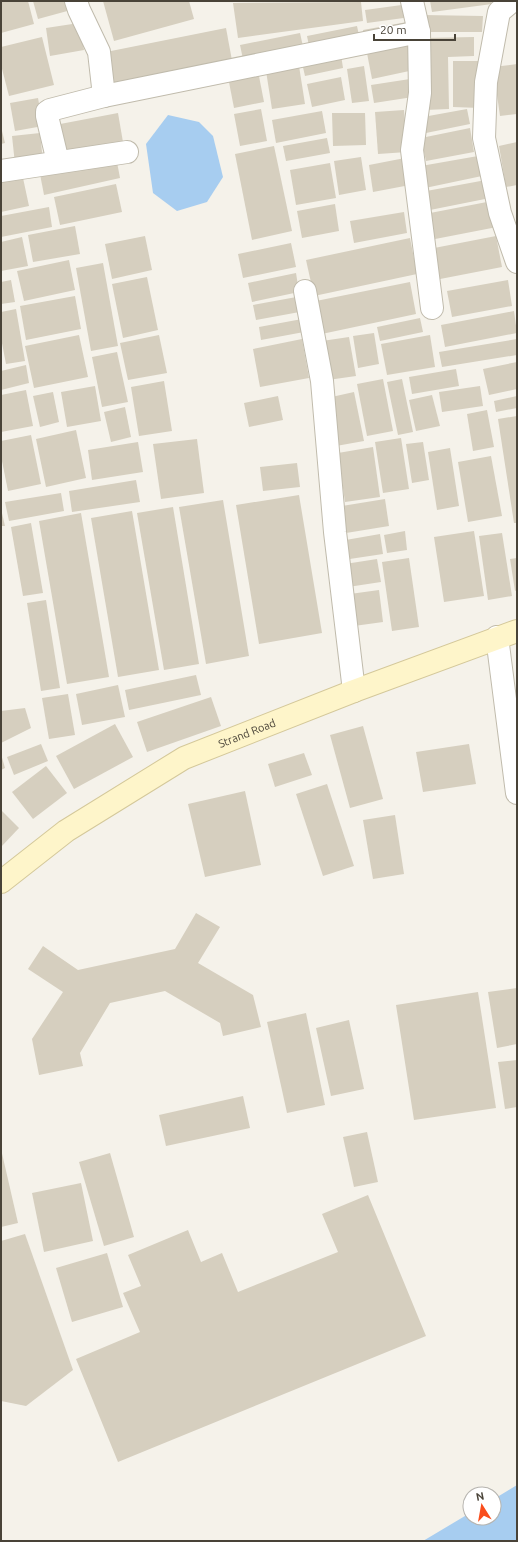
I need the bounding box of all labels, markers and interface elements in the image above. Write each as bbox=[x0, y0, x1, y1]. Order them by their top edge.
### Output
scale bar bbox=[374, 16, 455, 42]
text: 20 m bbox=[380, 23, 407, 36]
street label: Strand Road bbox=[217, 717, 277, 750]
north arrow bbox=[462, 1486, 502, 1526]
text: N bbox=[475, 1490, 485, 1503]

